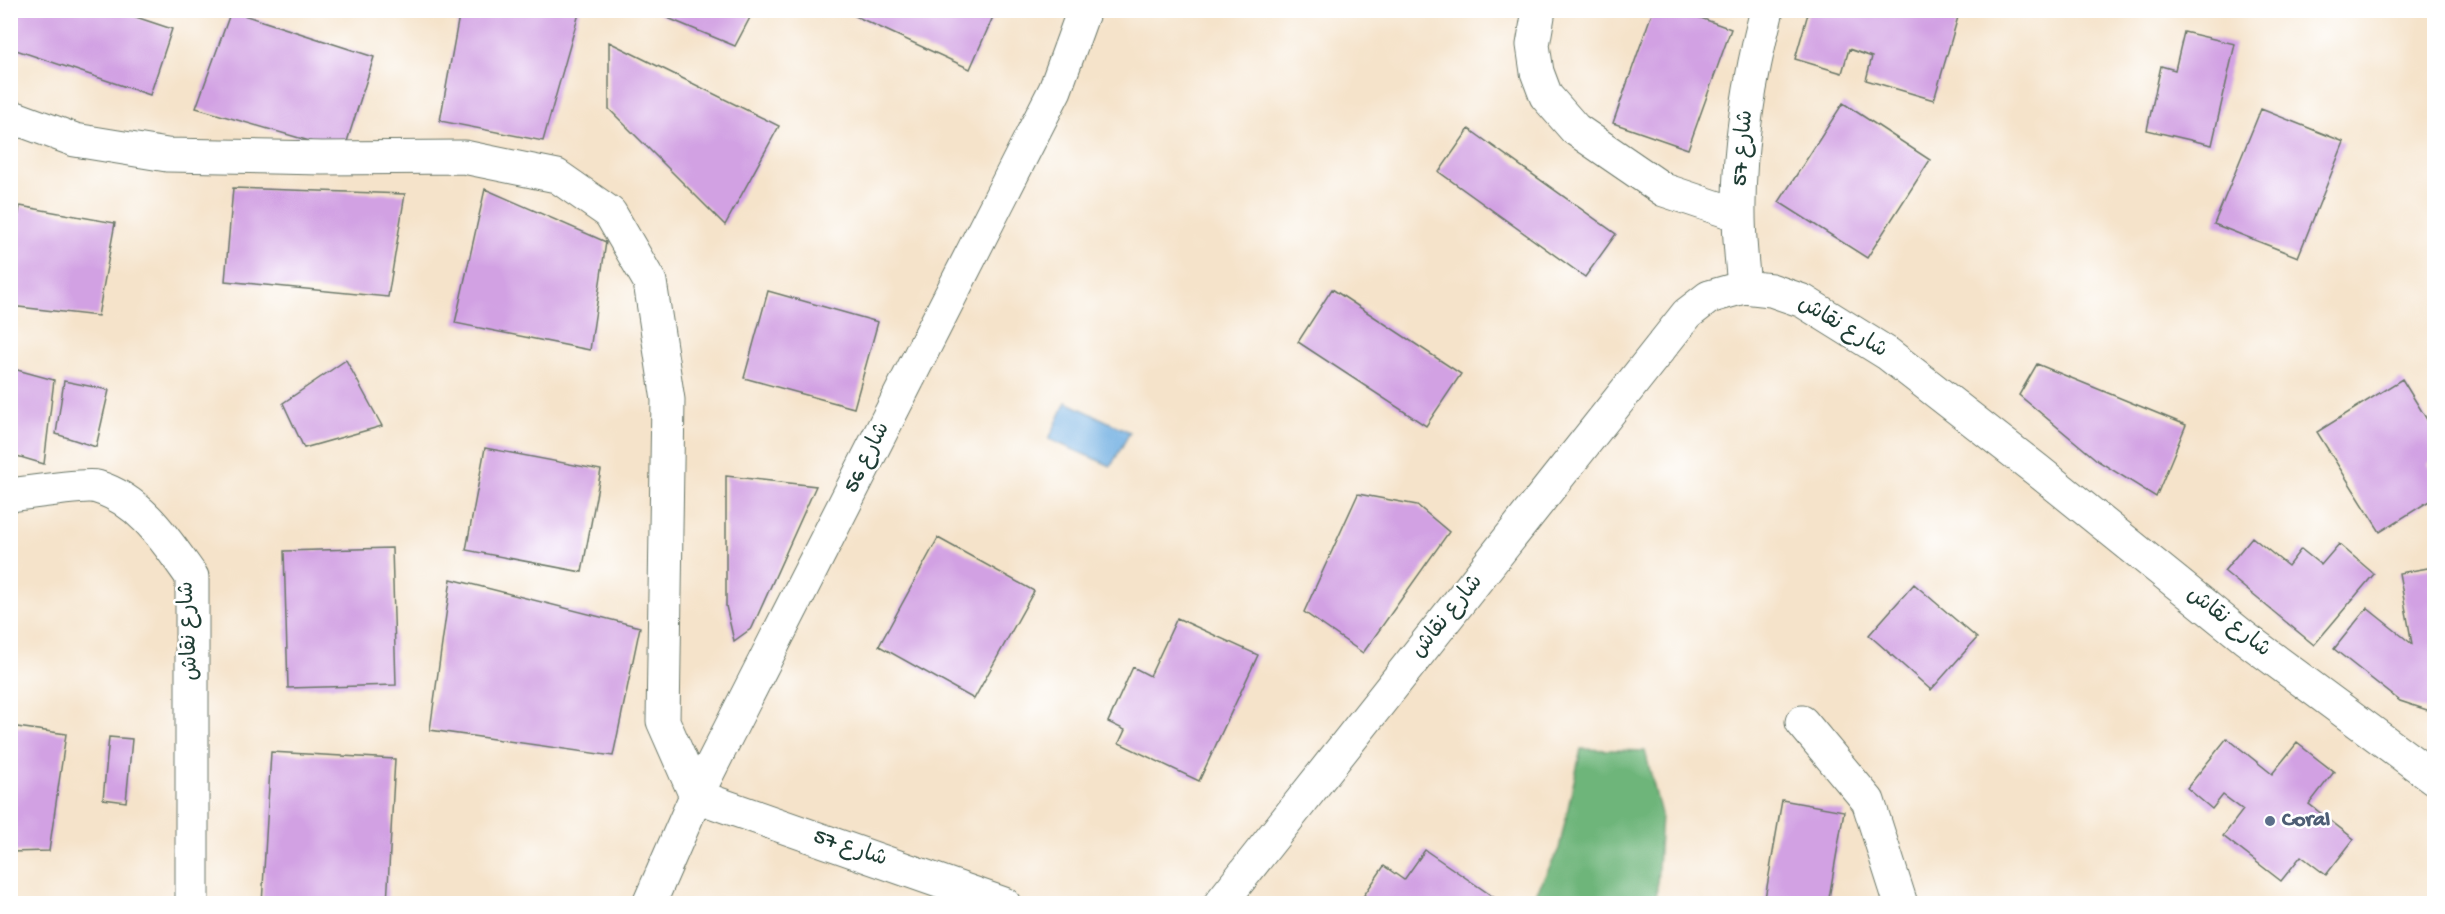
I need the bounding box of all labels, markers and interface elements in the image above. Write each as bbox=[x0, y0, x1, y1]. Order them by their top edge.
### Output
street label: شارع 57 bbox=[1728, 109, 1760, 187]
street label: شارع نقاش bbox=[1793, 291, 1891, 365]
street label: شارع 56 bbox=[839, 418, 897, 498]
street label: شارع نقاش bbox=[1407, 570, 1489, 664]
street label: شارع نقاش bbox=[174, 581, 206, 681]
street label: شارع نقاش bbox=[2181, 582, 2275, 664]
place label: Coral bbox=[2281, 808, 2330, 834]
marker: Coral bbox=[2263, 814, 2277, 828]
street label: شارع 57 bbox=[810, 824, 890, 874]

